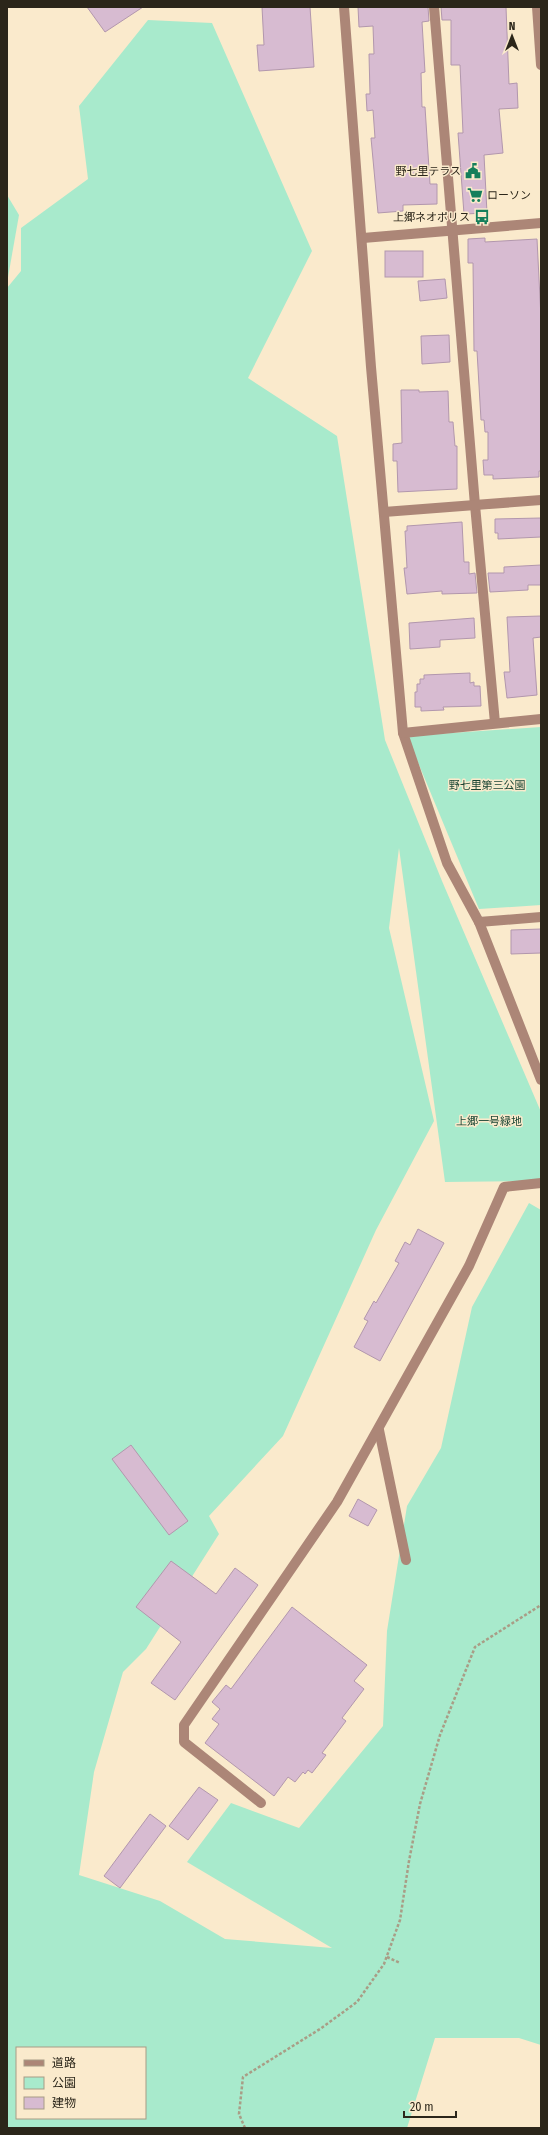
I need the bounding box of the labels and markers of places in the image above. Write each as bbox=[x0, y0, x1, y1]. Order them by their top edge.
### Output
public building icon: 野七里テラス bbox=[464, 162, 482, 180]
place label: 野七里テラス bbox=[395, 165, 461, 178]
supermarket icon: ローソン bbox=[466, 186, 484, 204]
place label: ローソン bbox=[487, 189, 531, 202]
bus stop icon: 上郷ネオポリス bbox=[473, 208, 491, 226]
place label: 上郷ネオポリス bbox=[393, 211, 470, 224]

